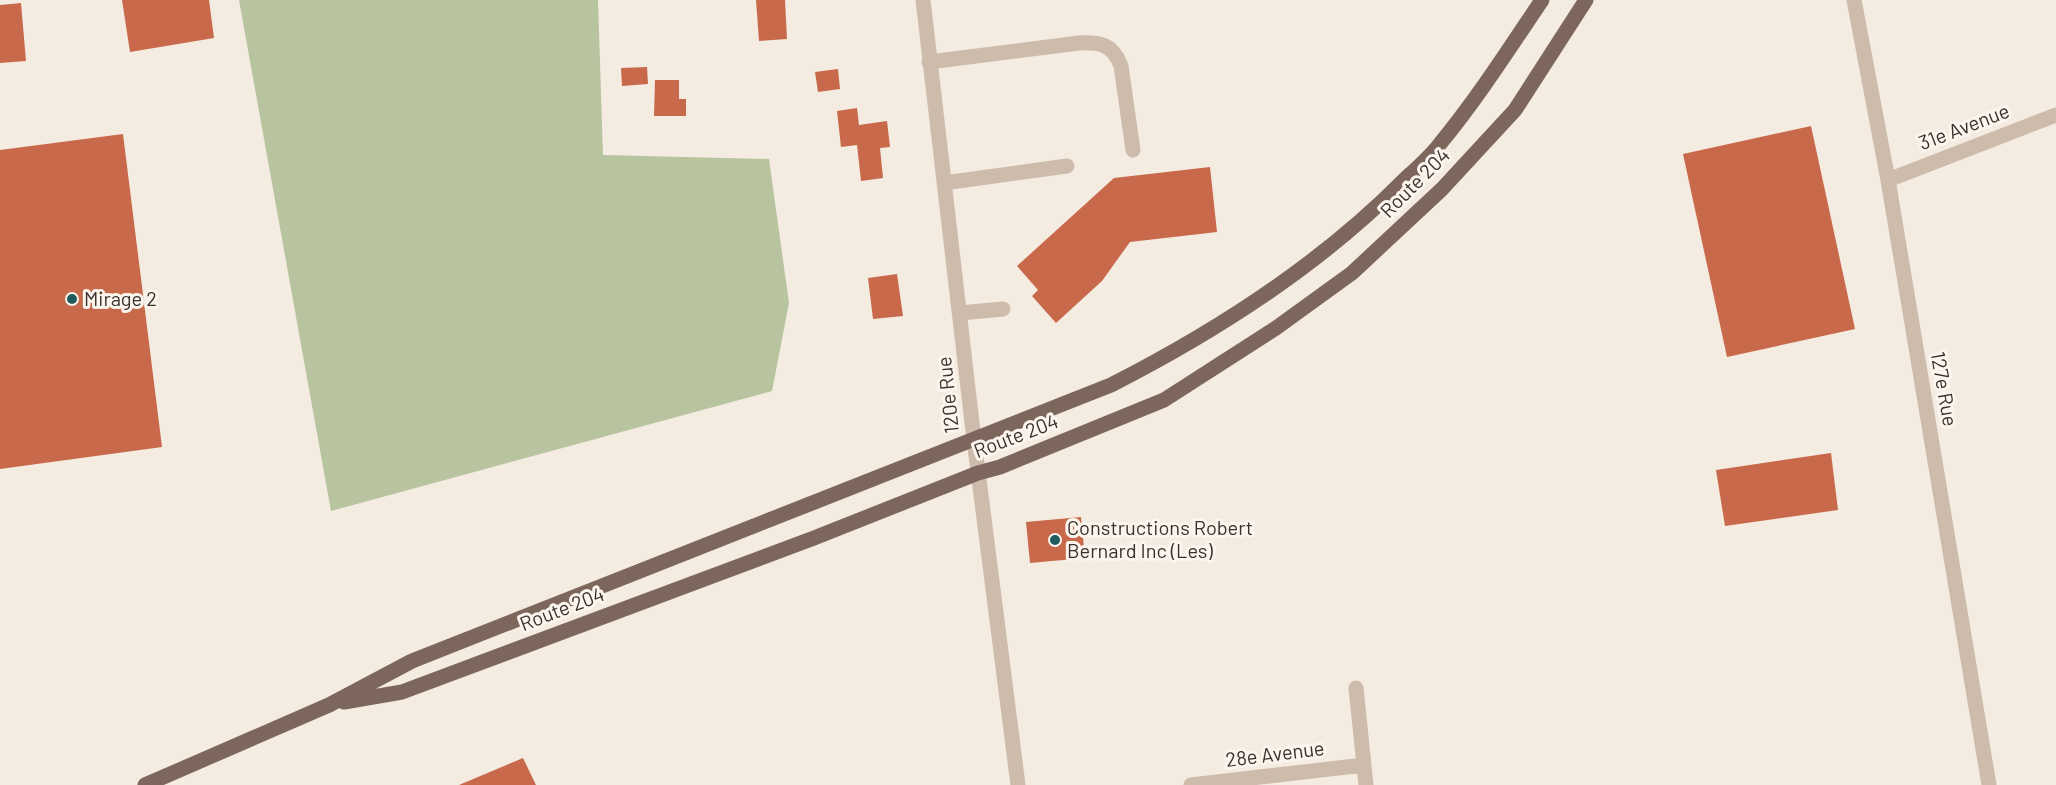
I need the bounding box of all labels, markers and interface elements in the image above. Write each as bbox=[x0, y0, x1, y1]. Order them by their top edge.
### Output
street label: 31e Avenue bbox=[1915, 98, 2012, 154]
street label: Route 204 bbox=[1375, 143, 1454, 222]
place label: Mirage 2 bbox=[84, 286, 157, 310]
marker: Mirage 2 bbox=[65, 292, 79, 306]
street label: 127e Rue bbox=[1927, 350, 1963, 428]
street label: 120e Rue bbox=[931, 355, 963, 435]
street label: Route 204 bbox=[970, 408, 1061, 462]
place label: Constructions Robert Bernard Inc (Les) bbox=[1067, 515, 1253, 562]
marker: Constructions Robert Bernard Inc (Les) bbox=[1048, 533, 1062, 547]
street label: Route 204 bbox=[516, 581, 607, 635]
street label: 28e Avenue bbox=[1224, 735, 1326, 771]

